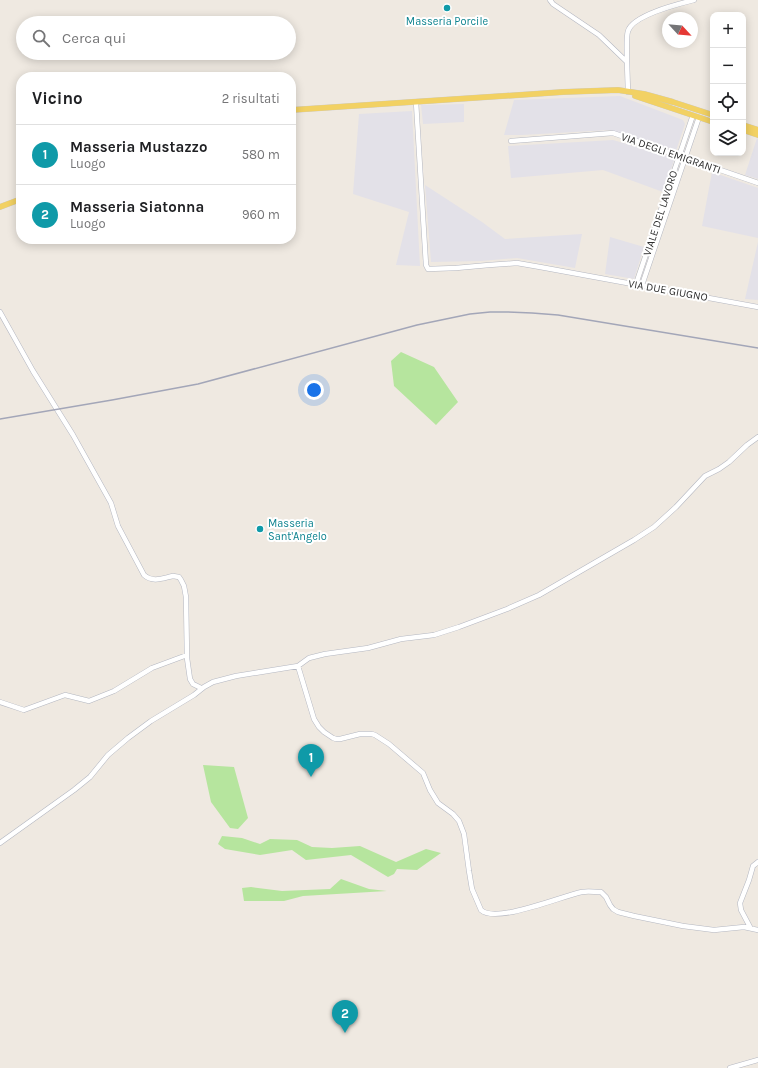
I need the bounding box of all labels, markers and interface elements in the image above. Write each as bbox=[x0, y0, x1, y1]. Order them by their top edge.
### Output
marker: Masseria Porcile bbox=[442, 3, 452, 13]
north arrow bbox=[662, 12, 698, 48]
map controls bbox=[710, 12, 746, 156]
button: + bbox=[710, 12, 746, 48]
place label: Masseria Porcile bbox=[406, 15, 488, 28]
search box bbox=[16, 16, 296, 60]
icon: search bbox=[30, 27, 52, 49]
text: Cerca qui bbox=[62, 29, 126, 47]
button: − bbox=[710, 48, 746, 84]
button: locate bbox=[710, 84, 746, 120]
text: Vicino bbox=[32, 88, 83, 108]
text: 2 risultati bbox=[222, 91, 280, 106]
button: layers bbox=[710, 120, 746, 156]
street label: VIA DEGLI EMIGRANTI bbox=[619, 130, 722, 177]
text: Masseria Mustazzo bbox=[70, 138, 208, 156]
text: 1 bbox=[43, 147, 47, 162]
text: 580 m bbox=[242, 147, 280, 162]
text: Luogo bbox=[70, 156, 106, 171]
street label: VIALE DEL LAVORO bbox=[641, 169, 680, 257]
text: Masseria Siatonna bbox=[70, 198, 204, 216]
text: 2 bbox=[41, 207, 49, 222]
text: 960 m bbox=[242, 207, 280, 222]
text: Luogo bbox=[70, 216, 106, 231]
street label: VIA DUE GIUGNO bbox=[627, 277, 709, 304]
your location bbox=[304, 380, 324, 400]
place label: Masseria Sant'Angelo bbox=[268, 517, 327, 543]
marker: Masseria Sant'Angelo bbox=[255, 524, 265, 534]
pin: 1 bbox=[298, 744, 324, 777]
pin: 2 bbox=[332, 1000, 358, 1033]

